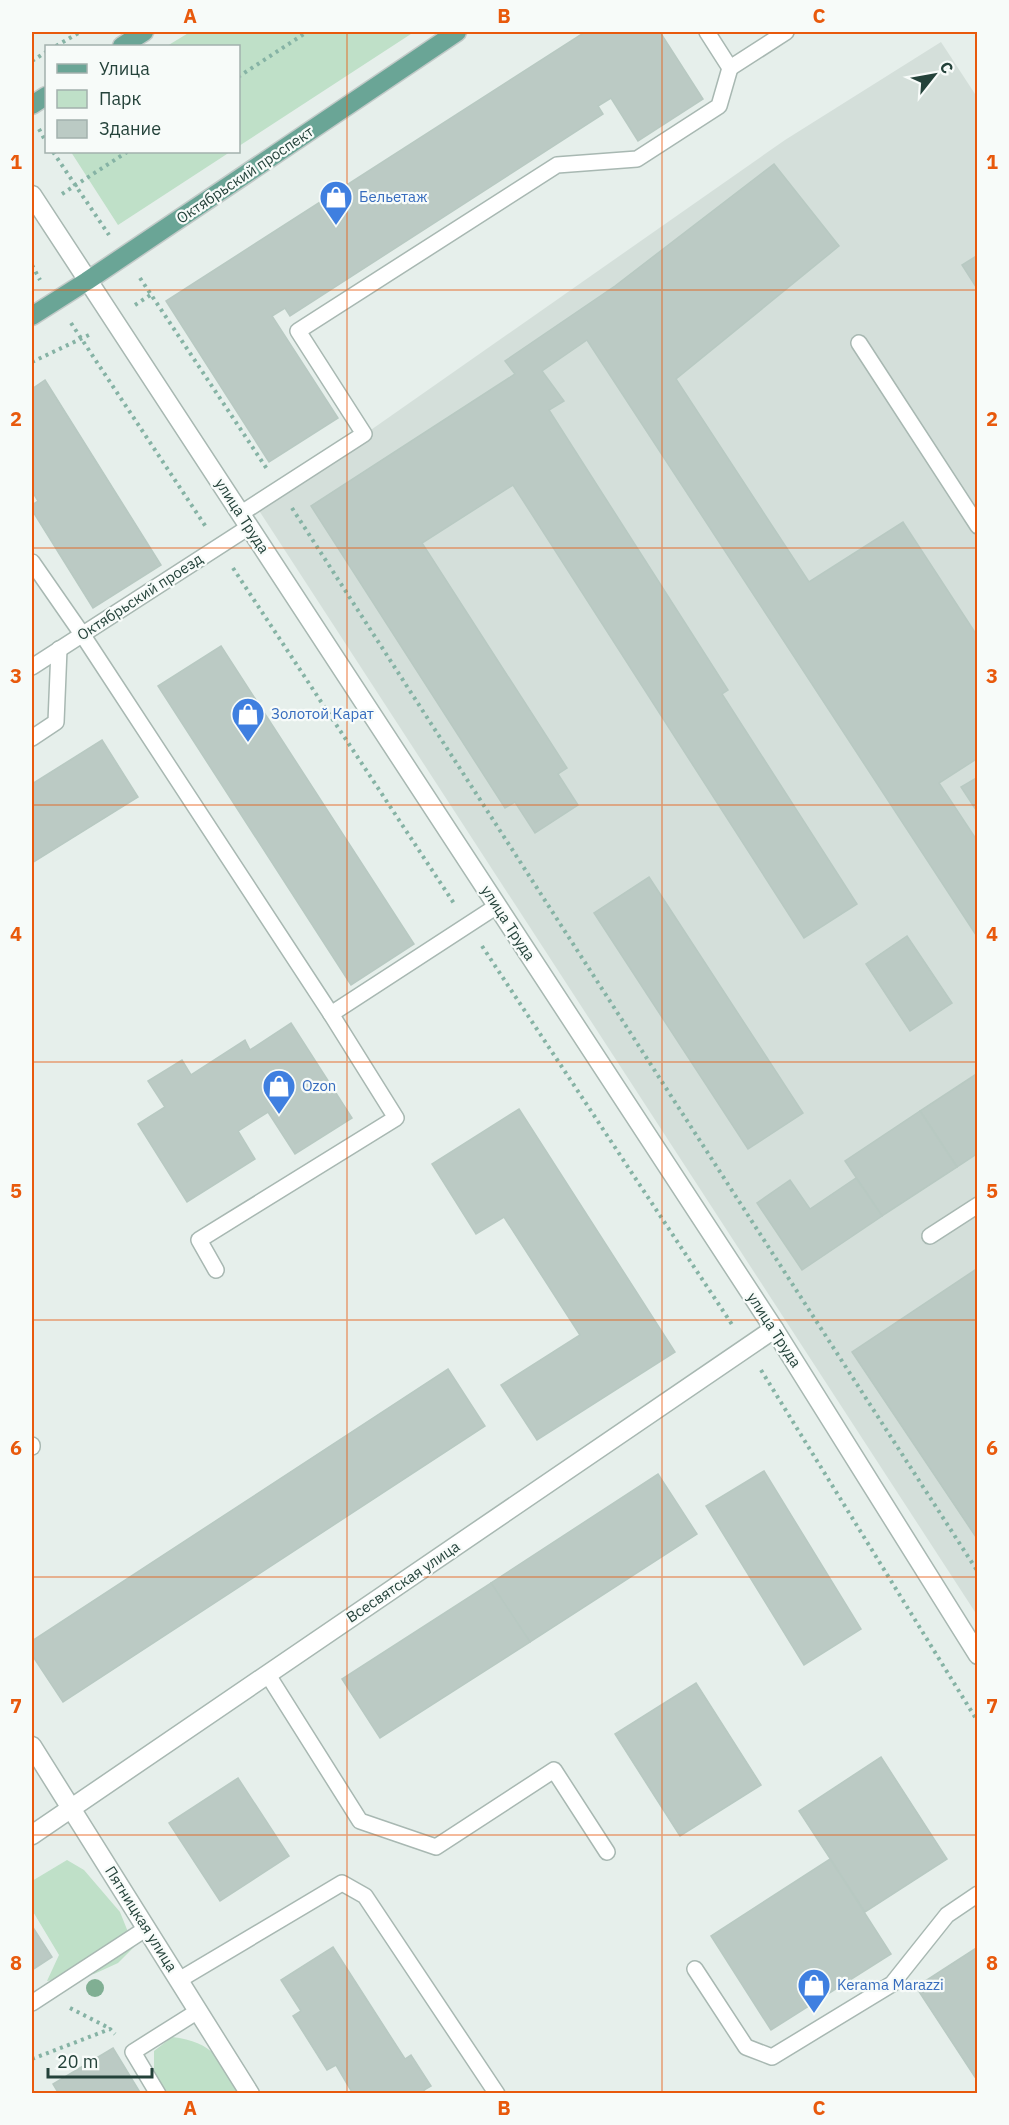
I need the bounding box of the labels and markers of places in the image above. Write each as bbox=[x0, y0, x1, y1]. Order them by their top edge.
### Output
shop icon: Бельетаж bbox=[318, 179, 354, 226]
place label: Бельетаж bbox=[359, 187, 428, 206]
shop icon: Золотой Карат bbox=[230, 696, 266, 743]
place label: Золотой Карат bbox=[271, 704, 374, 723]
shop icon: Ozon bbox=[261, 1068, 297, 1115]
place label: Ozon bbox=[302, 1076, 336, 1095]
shop icon: Kerama Marazzi bbox=[796, 1967, 832, 2014]
place label: Kerama Marazzi bbox=[837, 1975, 944, 1994]

